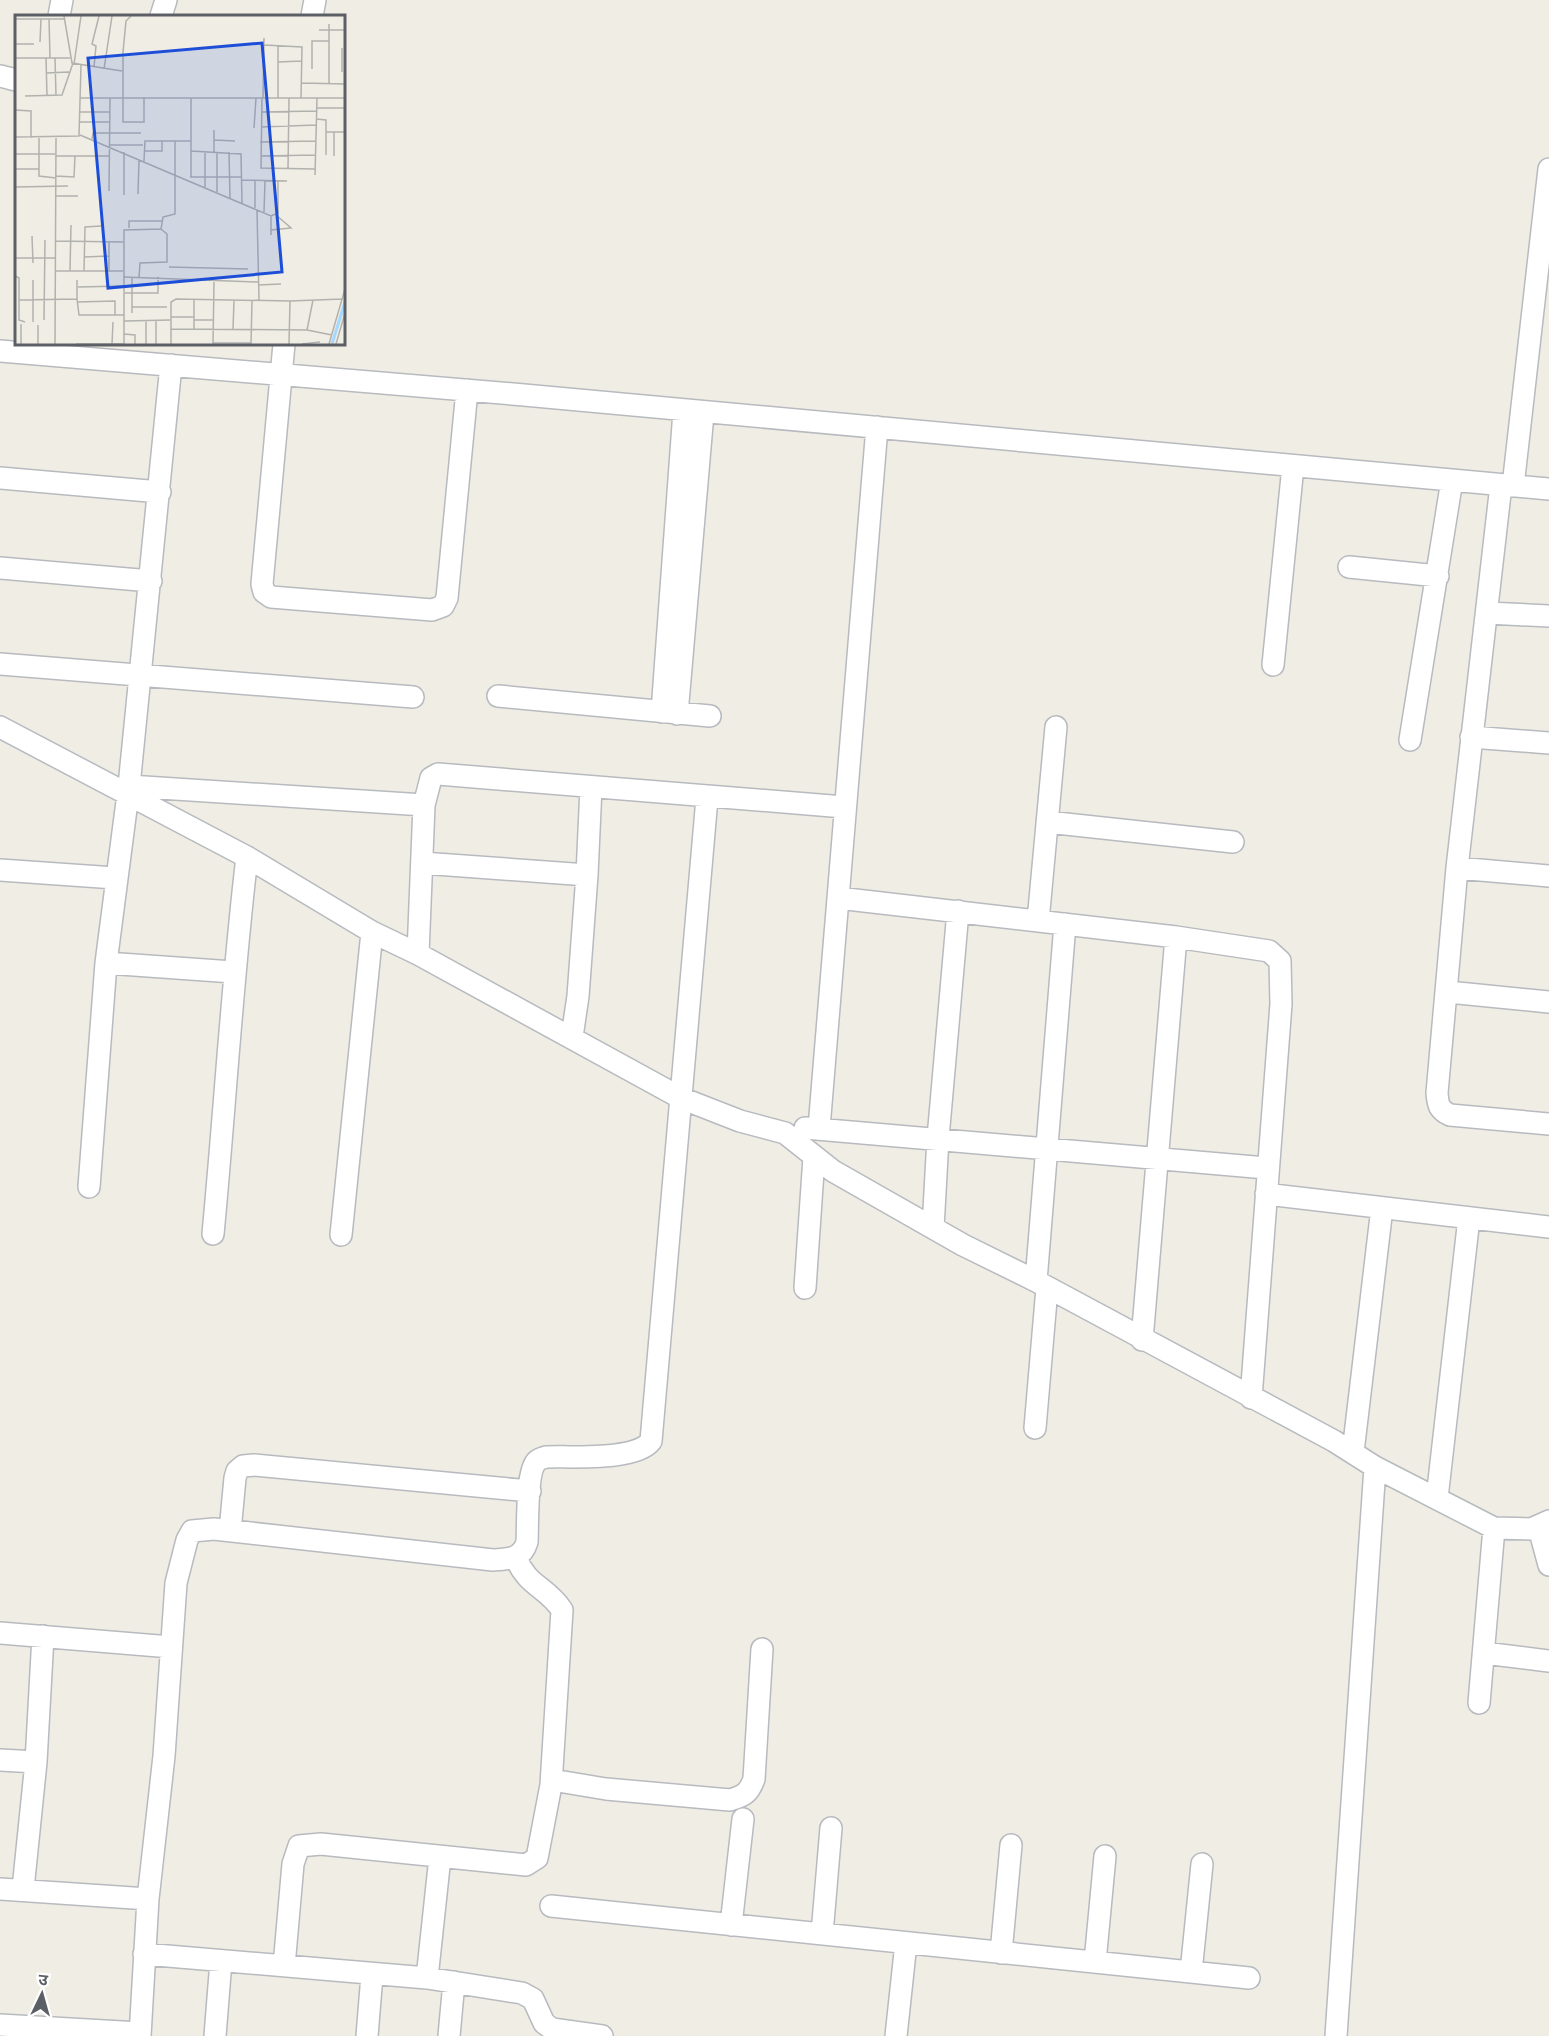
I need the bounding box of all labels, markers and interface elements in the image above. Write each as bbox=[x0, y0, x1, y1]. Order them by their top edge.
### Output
inset map bbox=[15, 15, 345, 345]
north arrow bbox=[12, 1964, 72, 2024]
text: उ bbox=[38, 1969, 49, 1988]

